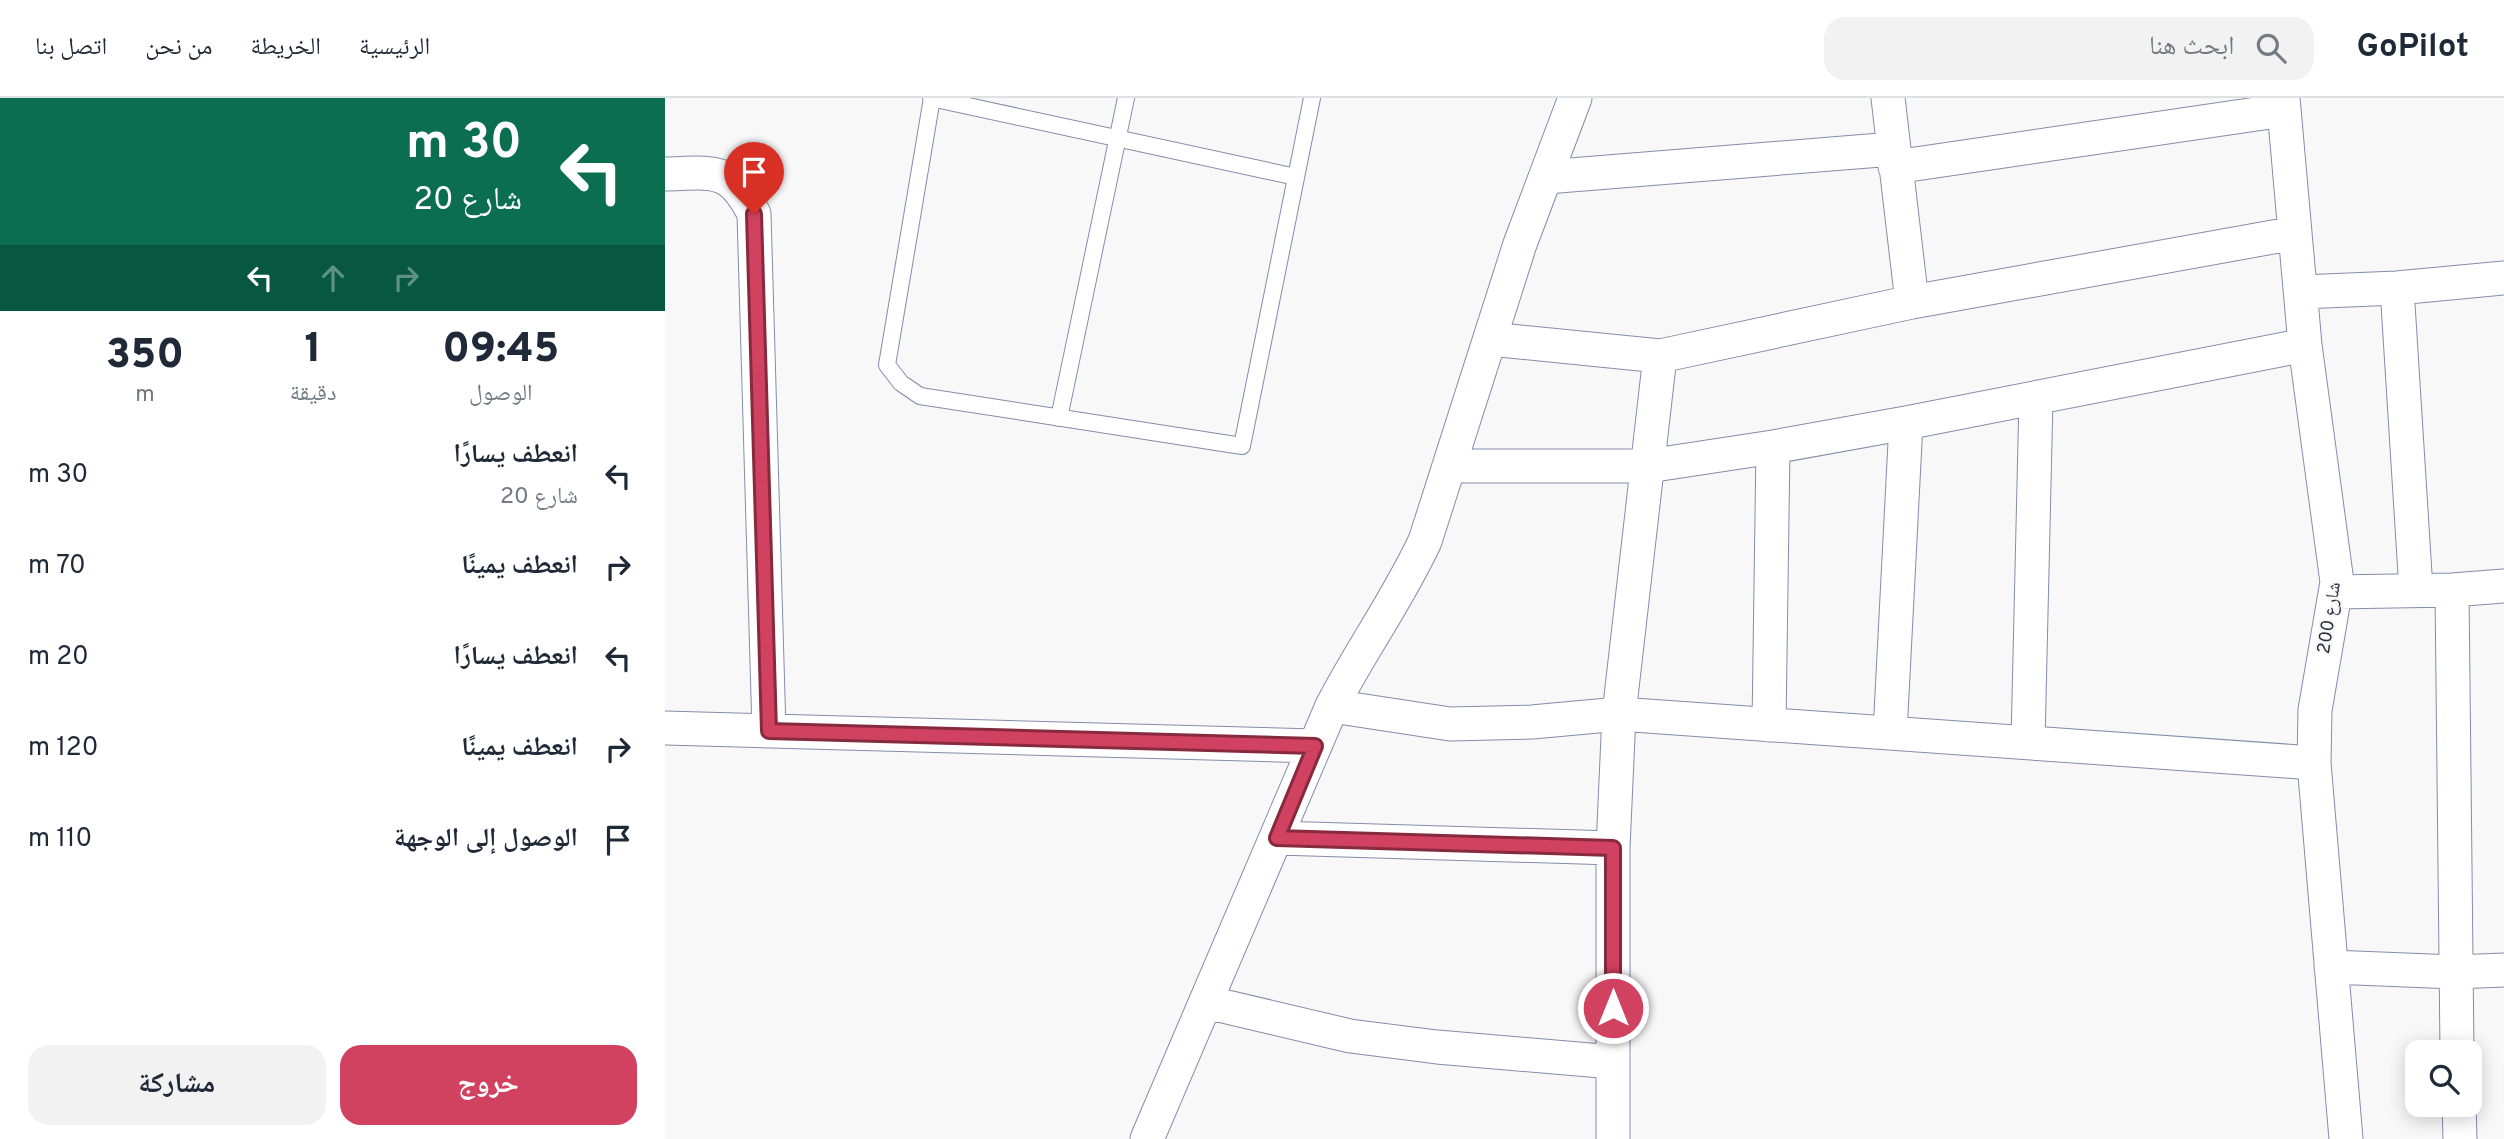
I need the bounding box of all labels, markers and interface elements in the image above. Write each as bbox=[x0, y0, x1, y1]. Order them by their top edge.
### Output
search box bbox=[1824, 17, 2314, 80]
text: GoPilot bbox=[2356, 27, 2469, 69]
icon: search bbox=[2252, 29, 2290, 67]
text: ابحث هنا bbox=[2149, 31, 2234, 64]
text: اتصل بنا bbox=[35, 33, 107, 63]
text: من نحن bbox=[145, 33, 212, 63]
text: الخريطة bbox=[250, 33, 321, 63]
text: الرئيسية bbox=[359, 33, 430, 63]
text: 30 m bbox=[406, 114, 522, 176]
icon: left bbox=[546, 126, 637, 217]
pin bbox=[724, 142, 784, 214]
icon: arrive bbox=[735, 153, 773, 191]
text: شارع 20 bbox=[414, 181, 522, 221]
icon: left bbox=[241, 259, 279, 297]
icon: ahead bbox=[314, 259, 352, 297]
icon: right bbox=[387, 259, 425, 297]
text: 1 bbox=[305, 324, 322, 377]
text: 09:45 bbox=[442, 324, 559, 377]
text: 350 bbox=[106, 330, 184, 383]
text: دقيقة bbox=[290, 380, 337, 409]
text: الوصول bbox=[469, 380, 533, 409]
text: m bbox=[135, 381, 155, 410]
text: انعطف يسارًا bbox=[454, 439, 578, 472]
icon: left bbox=[599, 457, 637, 495]
text: 30 m bbox=[28, 459, 88, 492]
text: شارع 20 bbox=[500, 483, 578, 512]
icon: right bbox=[599, 548, 637, 586]
text: 70 m bbox=[28, 550, 86, 583]
text: انعطف يمينًا bbox=[461, 550, 578, 583]
street label: شارع 200 bbox=[2313, 580, 2347, 656]
icon: left bbox=[599, 639, 637, 677]
text: 20 m bbox=[28, 641, 89, 674]
text: انعطف يسارًا bbox=[454, 641, 578, 674]
icon: right bbox=[599, 730, 637, 768]
text: 120 m bbox=[28, 732, 98, 765]
text: انعطف يمينًا bbox=[461, 732, 578, 765]
icon: arrive bbox=[599, 821, 637, 859]
text: 110 m bbox=[28, 823, 92, 856]
text: الوصول إلى الوجهة bbox=[394, 823, 578, 856]
position arrow bbox=[1576, 971, 1650, 1045]
map controls bbox=[2405, 1040, 2482, 1117]
button: search bbox=[2405, 1040, 2482, 1117]
button: مشاركة bbox=[28, 1045, 326, 1125]
button: خروج bbox=[340, 1045, 637, 1125]

